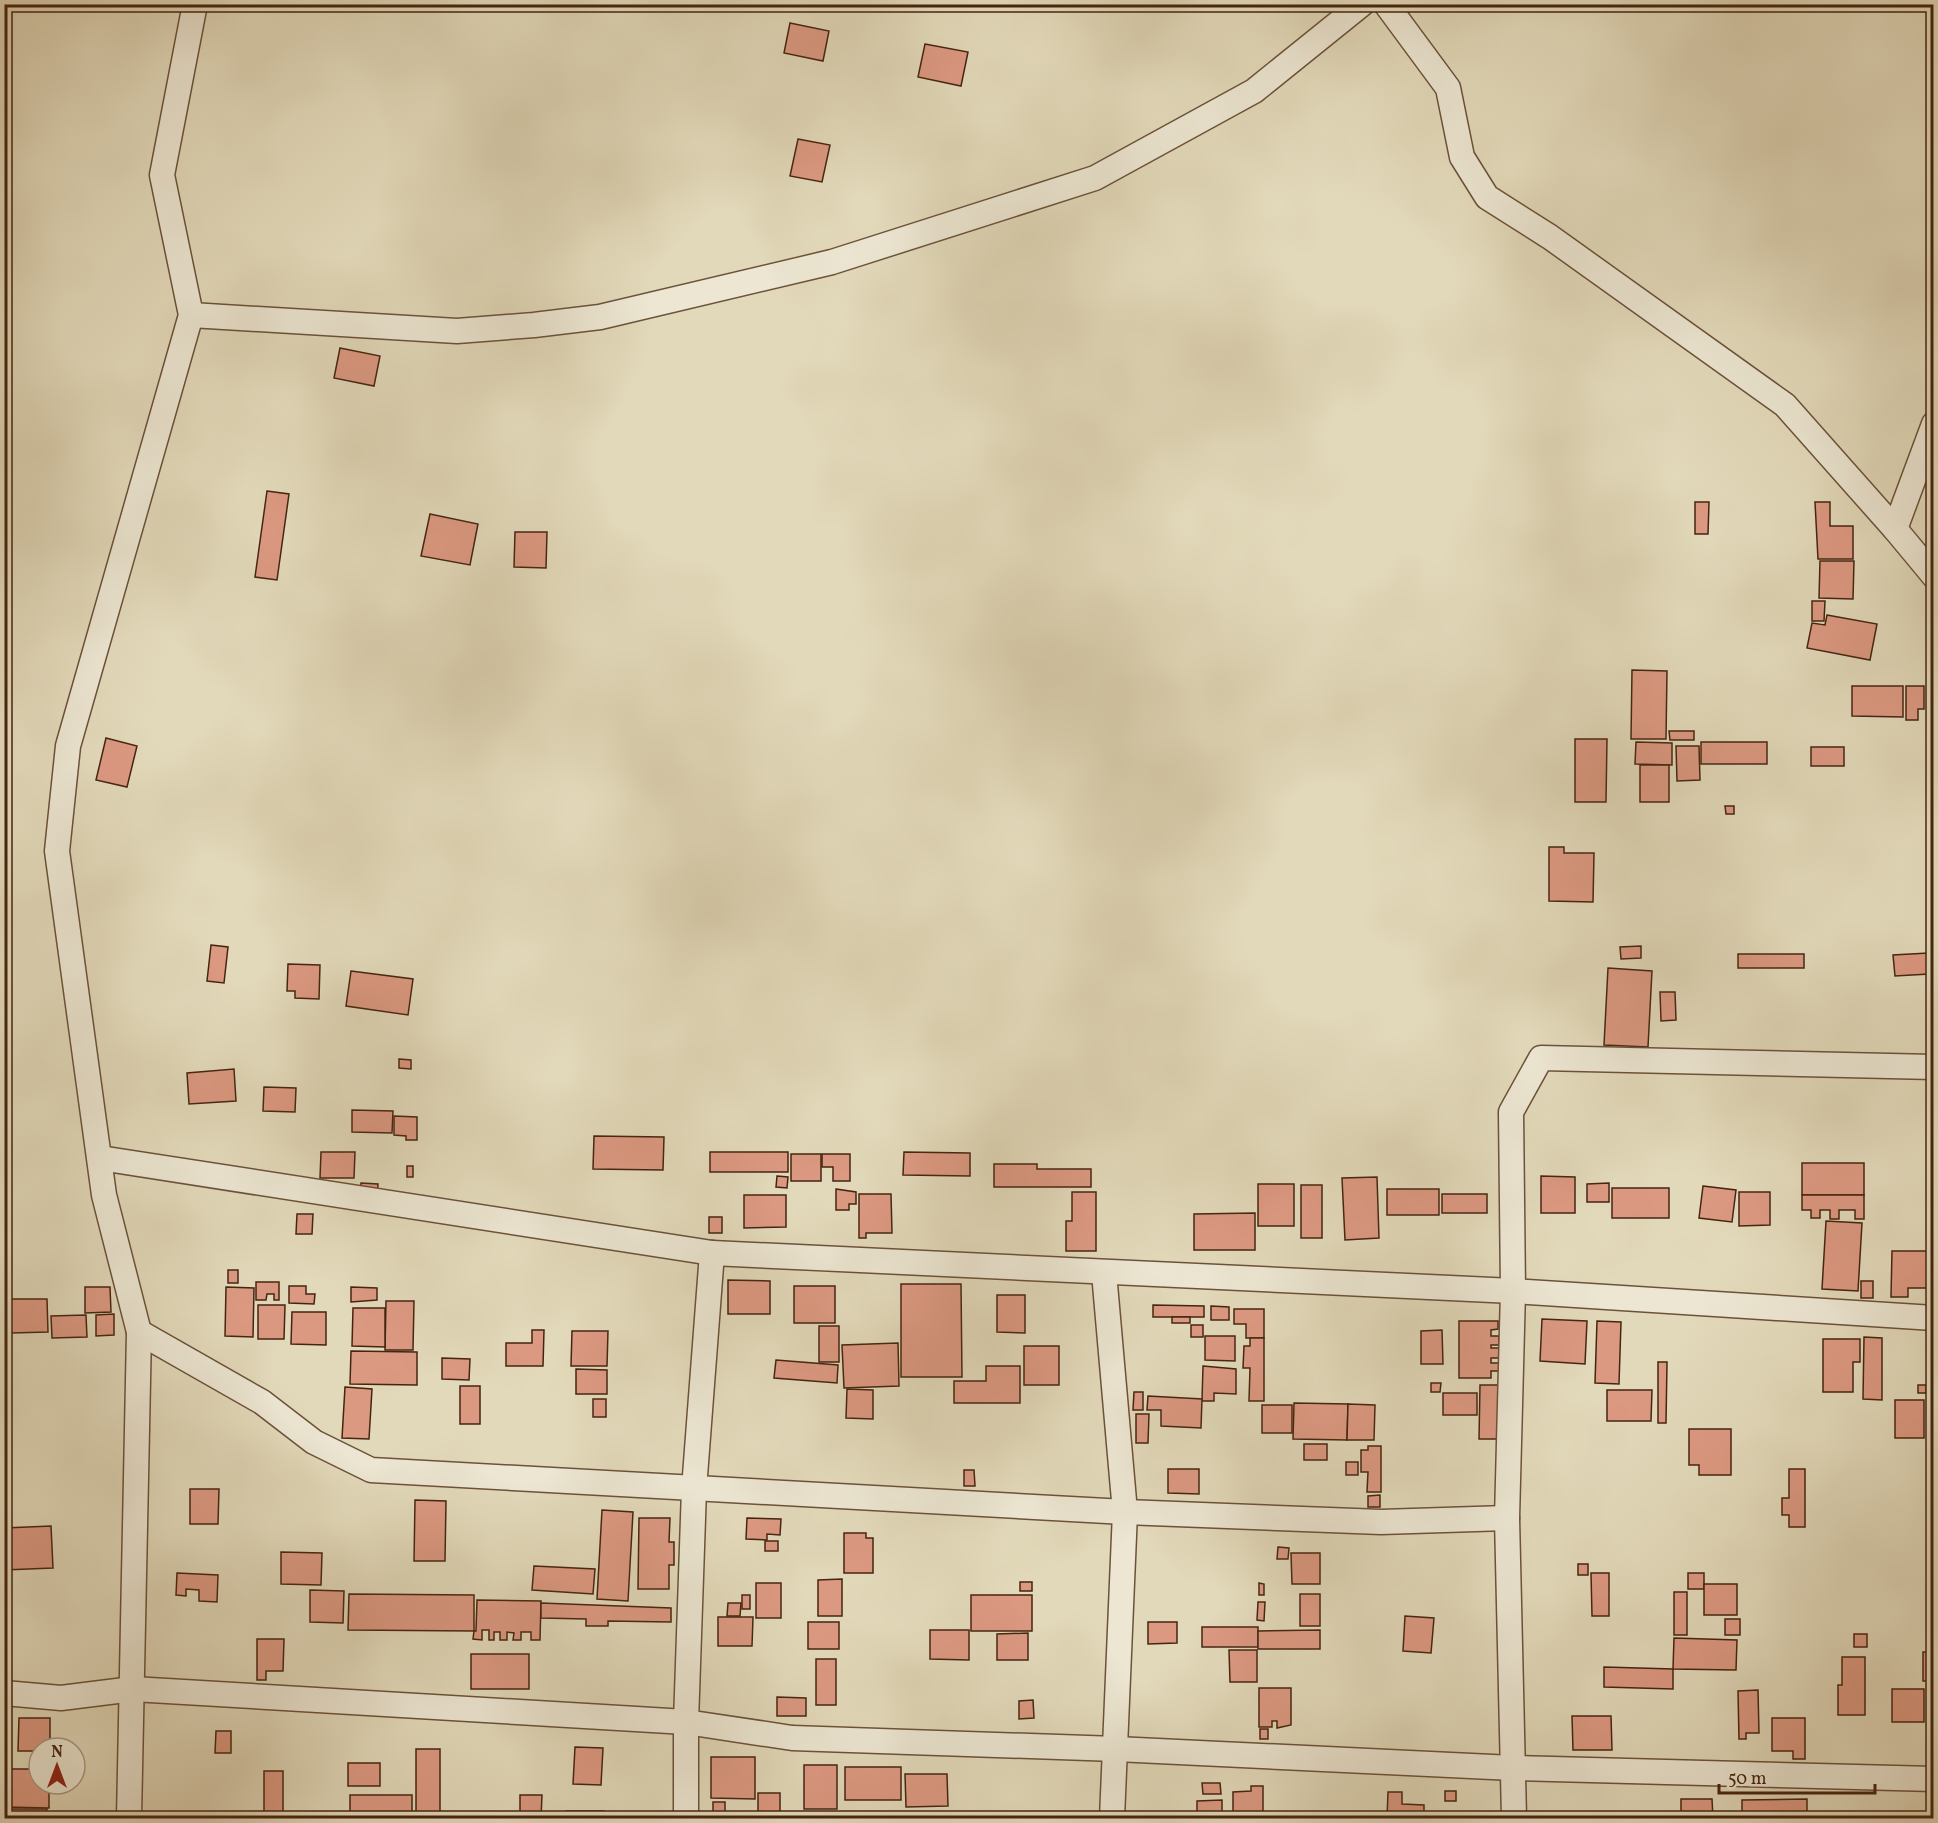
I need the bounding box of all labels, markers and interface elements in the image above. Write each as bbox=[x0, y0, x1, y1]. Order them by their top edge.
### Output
north arrow bbox=[27, 1736, 87, 1796]
text: N bbox=[51, 1742, 63, 1764]
scale bar bbox=[1719, 1757, 1875, 1795]
text: 50 m bbox=[1728, 1767, 1767, 1792]

